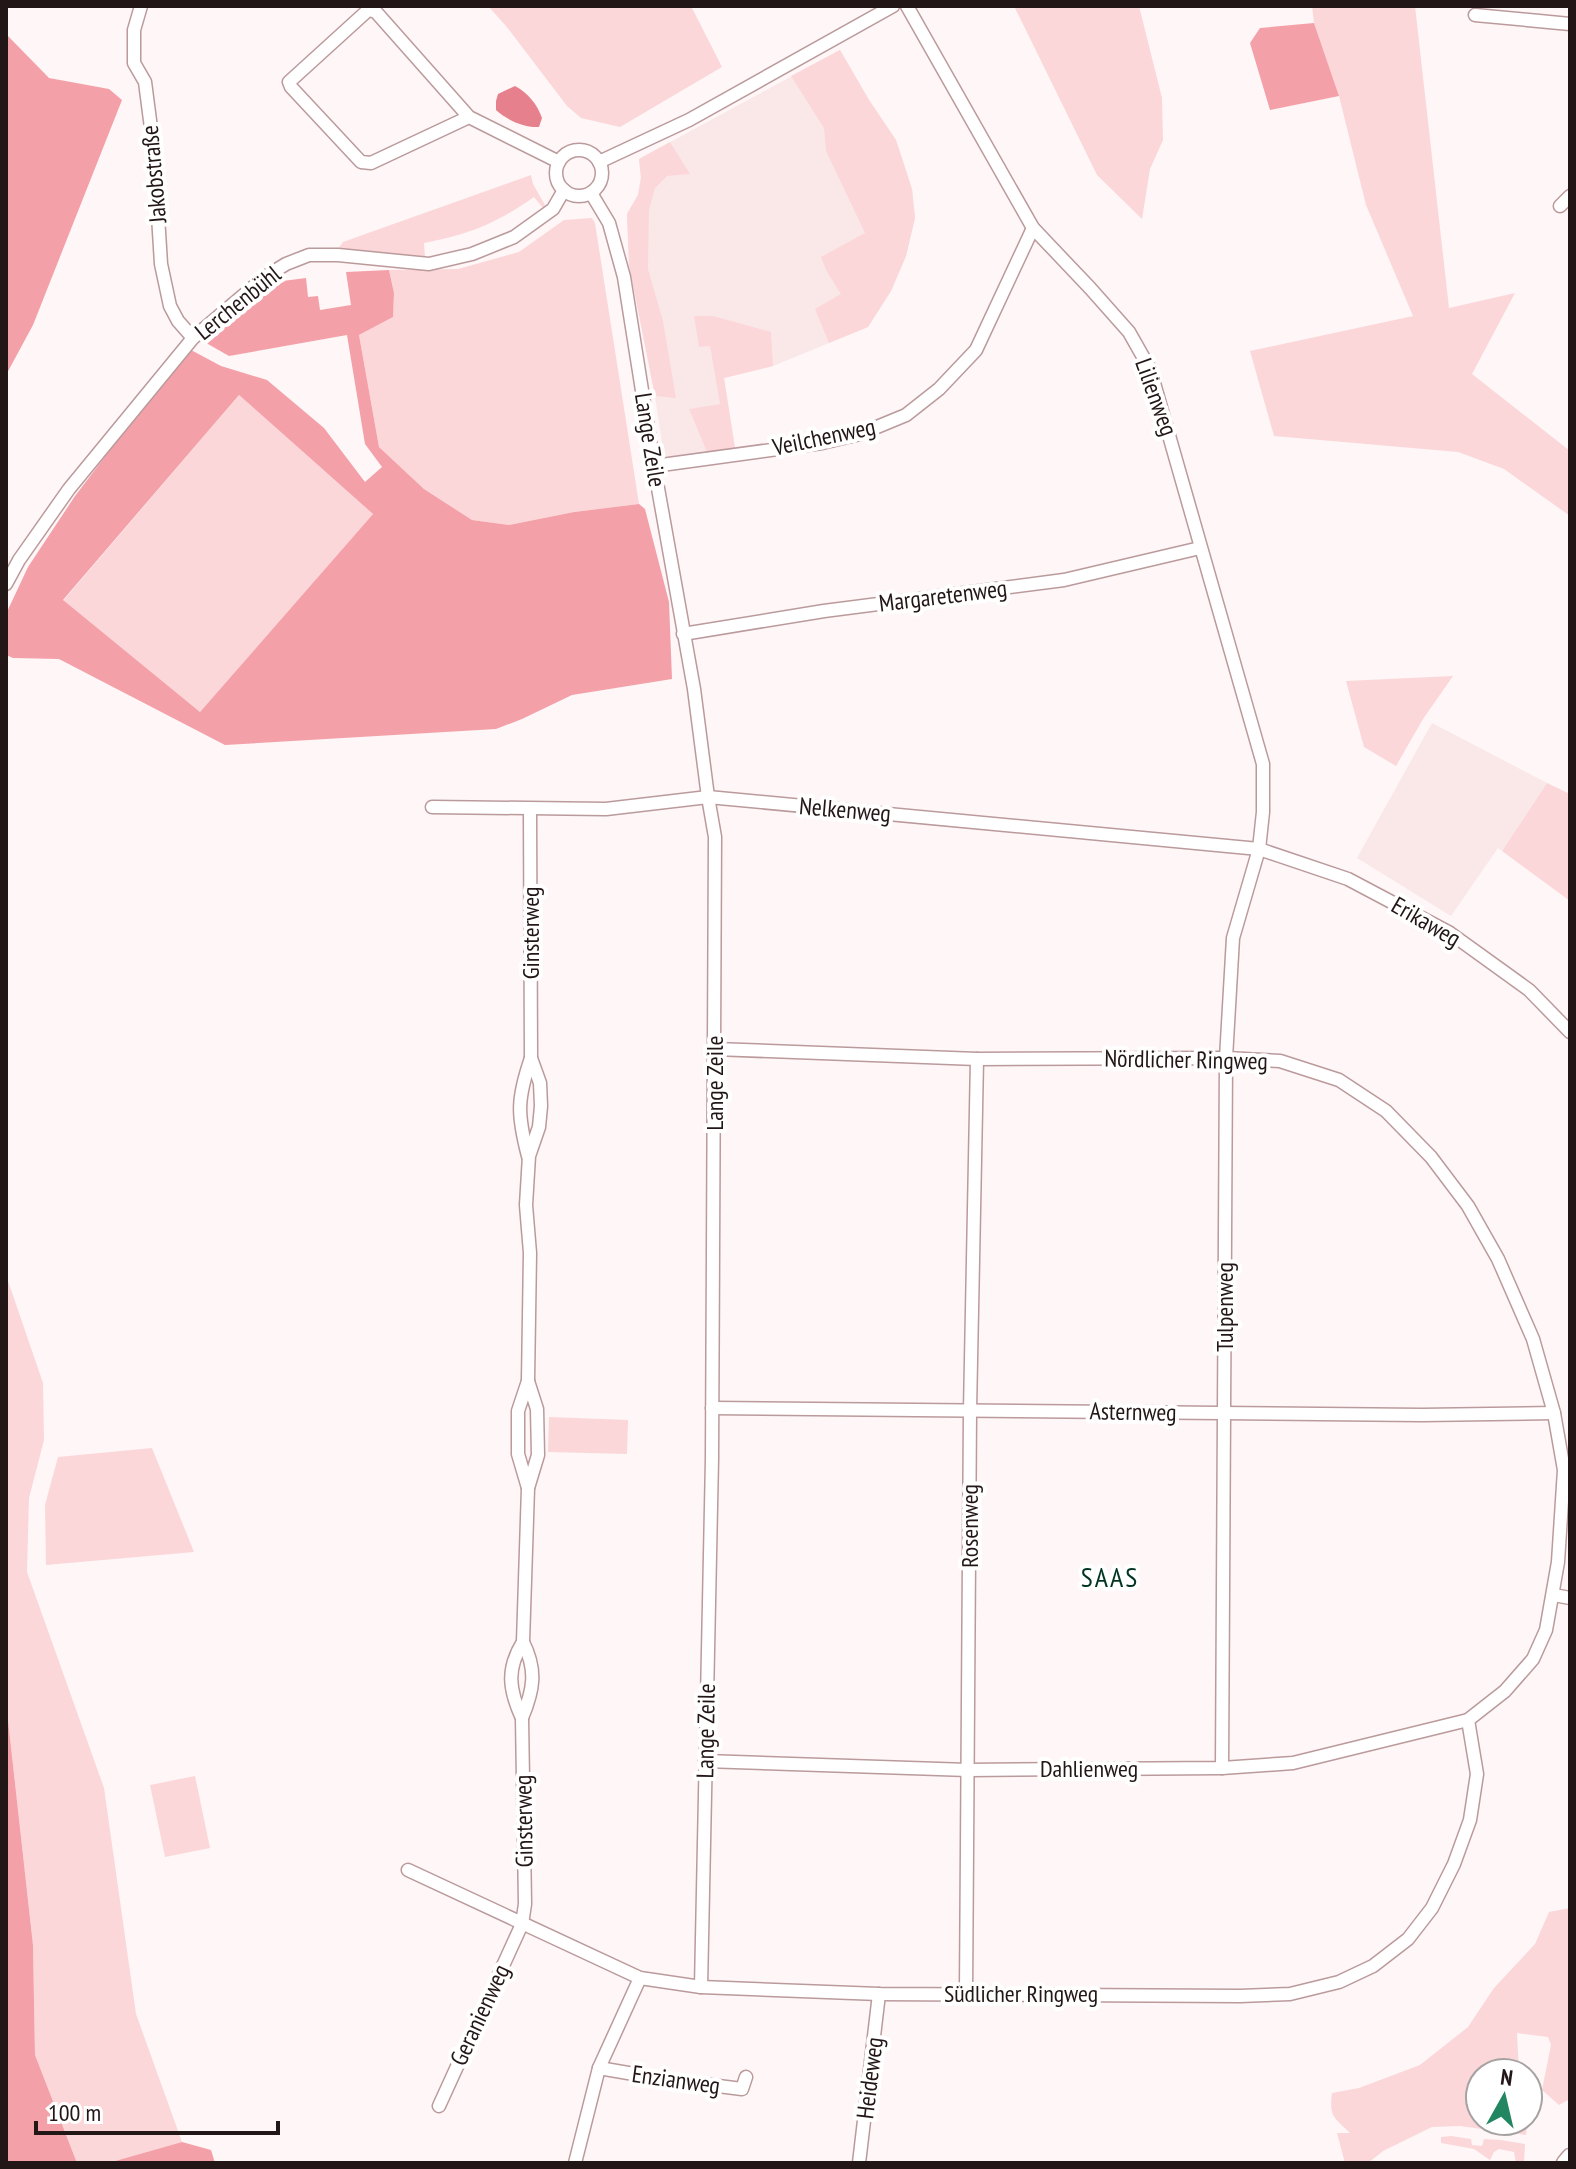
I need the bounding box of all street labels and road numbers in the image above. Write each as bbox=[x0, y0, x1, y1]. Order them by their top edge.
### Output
street label: Jakobstraße bbox=[134, 124, 173, 225]
street label: Lerchenbühl bbox=[188, 258, 287, 347]
street label: Lilienweg bbox=[1128, 354, 1185, 440]
street label: Lange Zeile bbox=[628, 391, 673, 489]
street label: Veilchenweg bbox=[769, 411, 878, 463]
street label: Margaretenweg bbox=[877, 572, 1009, 619]
street label: Nelkenweg bbox=[798, 790, 892, 829]
street label: Ginsterweg bbox=[515, 887, 546, 979]
street label: Erikaweg bbox=[1386, 889, 1466, 954]
street label: Lange Zeile bbox=[699, 1036, 730, 1130]
street label: Nördlicher Ringweg bbox=[1104, 1043, 1268, 1076]
street label: Tulpenweg bbox=[1209, 1262, 1240, 1352]
street label: Asternweg bbox=[1089, 1395, 1177, 1428]
street label: Rosenweg bbox=[954, 1484, 985, 1568]
street label: Lange Zeile bbox=[689, 1683, 722, 1779]
street label: Dahlienweg bbox=[1040, 1753, 1138, 1784]
street label: Ginsterweg bbox=[507, 1774, 540, 1868]
street label: Geranienweg bbox=[443, 1959, 516, 2070]
street label: Südlicher Ringweg bbox=[944, 1978, 1098, 2009]
street label: Heideweg bbox=[849, 2035, 890, 2121]
street label: Enzianweg bbox=[630, 2058, 722, 2101]

